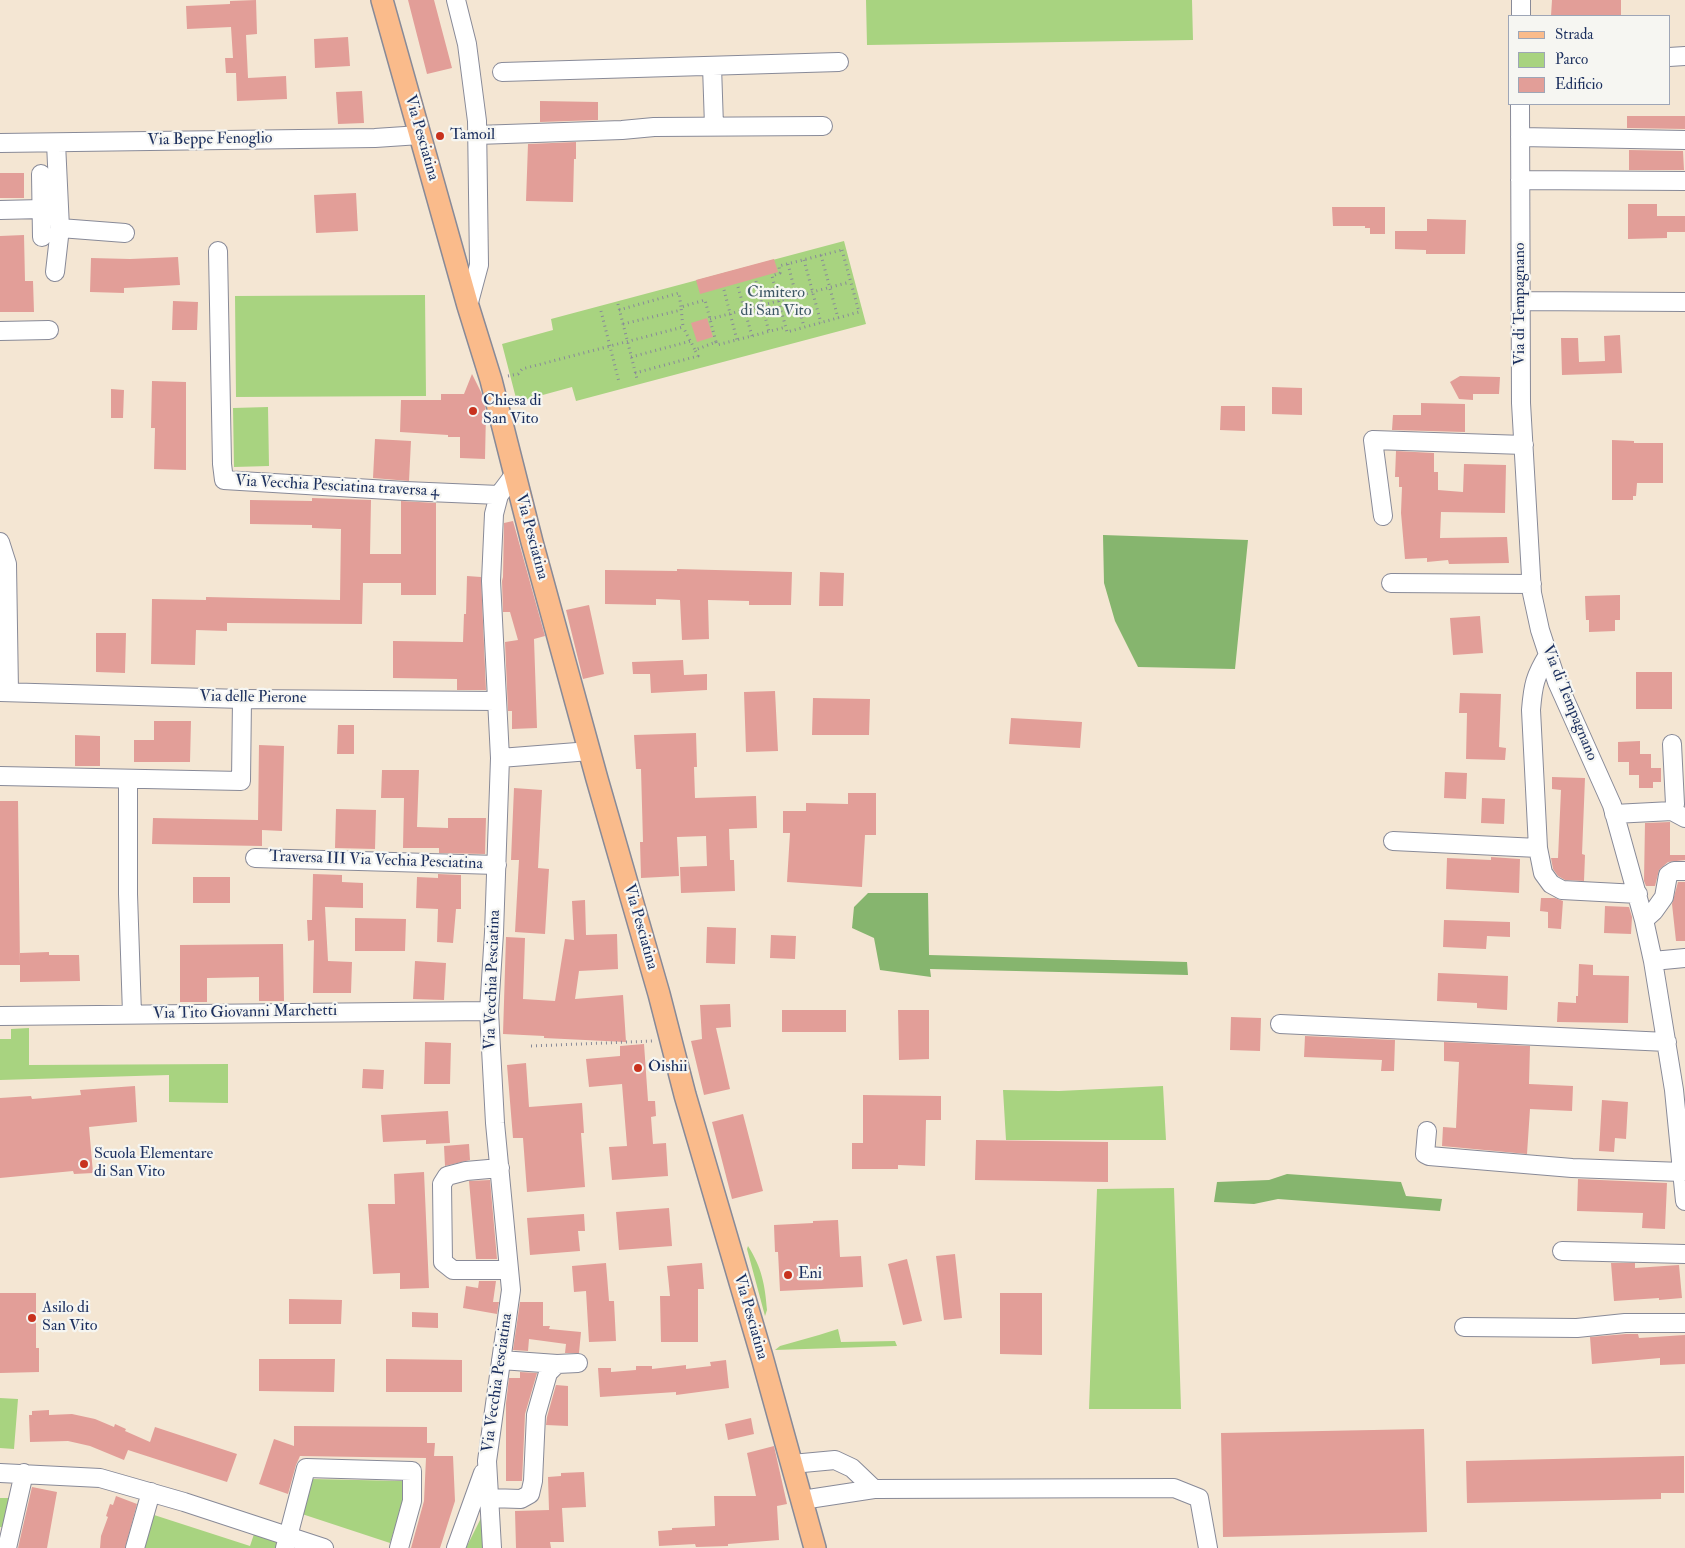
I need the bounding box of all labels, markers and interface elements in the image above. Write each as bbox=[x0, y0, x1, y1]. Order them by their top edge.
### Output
legend bbox=[1508, 15, 1670, 105]
text: Strada bbox=[1555, 25, 1594, 44]
text: Parco bbox=[1555, 50, 1588, 69]
text: Edificio bbox=[1555, 75, 1603, 94]
street label: Via Pesciatina bbox=[400, 93, 442, 183]
place label: Tamoil bbox=[450, 126, 495, 146]
street label: Via Beppe Fenoglio bbox=[147, 129, 273, 151]
marker: Tamoil bbox=[434, 130, 446, 142]
street label: Via di Tempagnano bbox=[1511, 242, 1531, 366]
park label: Cimitero di San Vito bbox=[741, 284, 811, 322]
place label: Chiesa di San Vito bbox=[483, 392, 542, 430]
marker: Chiesa di San Vito bbox=[467, 405, 479, 417]
street label: Via Vecchia Pesciatina traversa 4 bbox=[234, 472, 440, 502]
street label: Via Pesciatina bbox=[510, 492, 552, 582]
street label: Via di Tempagnano bbox=[1537, 642, 1601, 764]
street label: Via delle Pierone bbox=[199, 687, 307, 709]
street label: Traversa III Via Vechia Pesciatina bbox=[269, 848, 483, 874]
street label: Via Pesciatina bbox=[619, 882, 661, 972]
street label: Via Vecchia Pesciatina bbox=[481, 910, 505, 1050]
street label: Via Tito Giovanni Marchetti bbox=[153, 1002, 337, 1024]
place label: Oishii bbox=[648, 1058, 688, 1078]
marker: Oishii bbox=[632, 1062, 644, 1074]
place label: Scuola Elementare di San Vito bbox=[94, 1145, 213, 1183]
marker: Scuola Elementare di San Vito bbox=[78, 1158, 90, 1170]
place label: Eni bbox=[798, 1265, 822, 1285]
marker: Eni bbox=[782, 1269, 794, 1281]
street label: Via Pesciatina bbox=[729, 1272, 771, 1362]
place label: Asilo di San Vito bbox=[42, 1299, 97, 1337]
marker: Asilo di San Vito bbox=[26, 1312, 38, 1324]
street label: Via Vecchia Pesciatina bbox=[479, 1312, 517, 1454]

